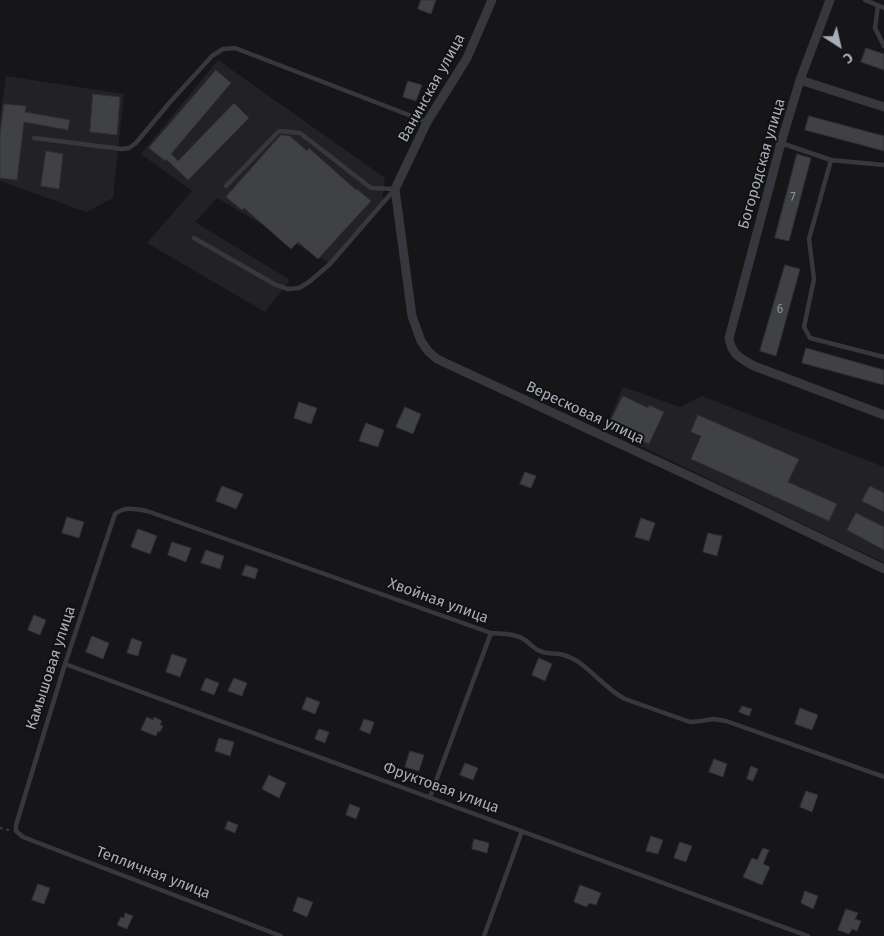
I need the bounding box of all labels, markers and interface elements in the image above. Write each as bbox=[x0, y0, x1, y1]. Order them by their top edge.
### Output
north arrow bbox=[814, 20, 864, 70]
street label: Ванинская улица bbox=[395, 31, 469, 145]
text: С bbox=[840, 48, 856, 67]
street label: Богородская улица bbox=[735, 97, 789, 231]
house number: 7 bbox=[790, 191, 796, 205]
house number: 6 bbox=[777, 303, 783, 317]
street label: Вересковая улица bbox=[523, 378, 647, 448]
street label: Хвойная улица bbox=[385, 575, 491, 627]
street label: Камышовая улица bbox=[22, 604, 80, 732]
street label: Фруктовая улица bbox=[381, 759, 501, 817]
street label: Тепличная улица bbox=[93, 843, 213, 903]

